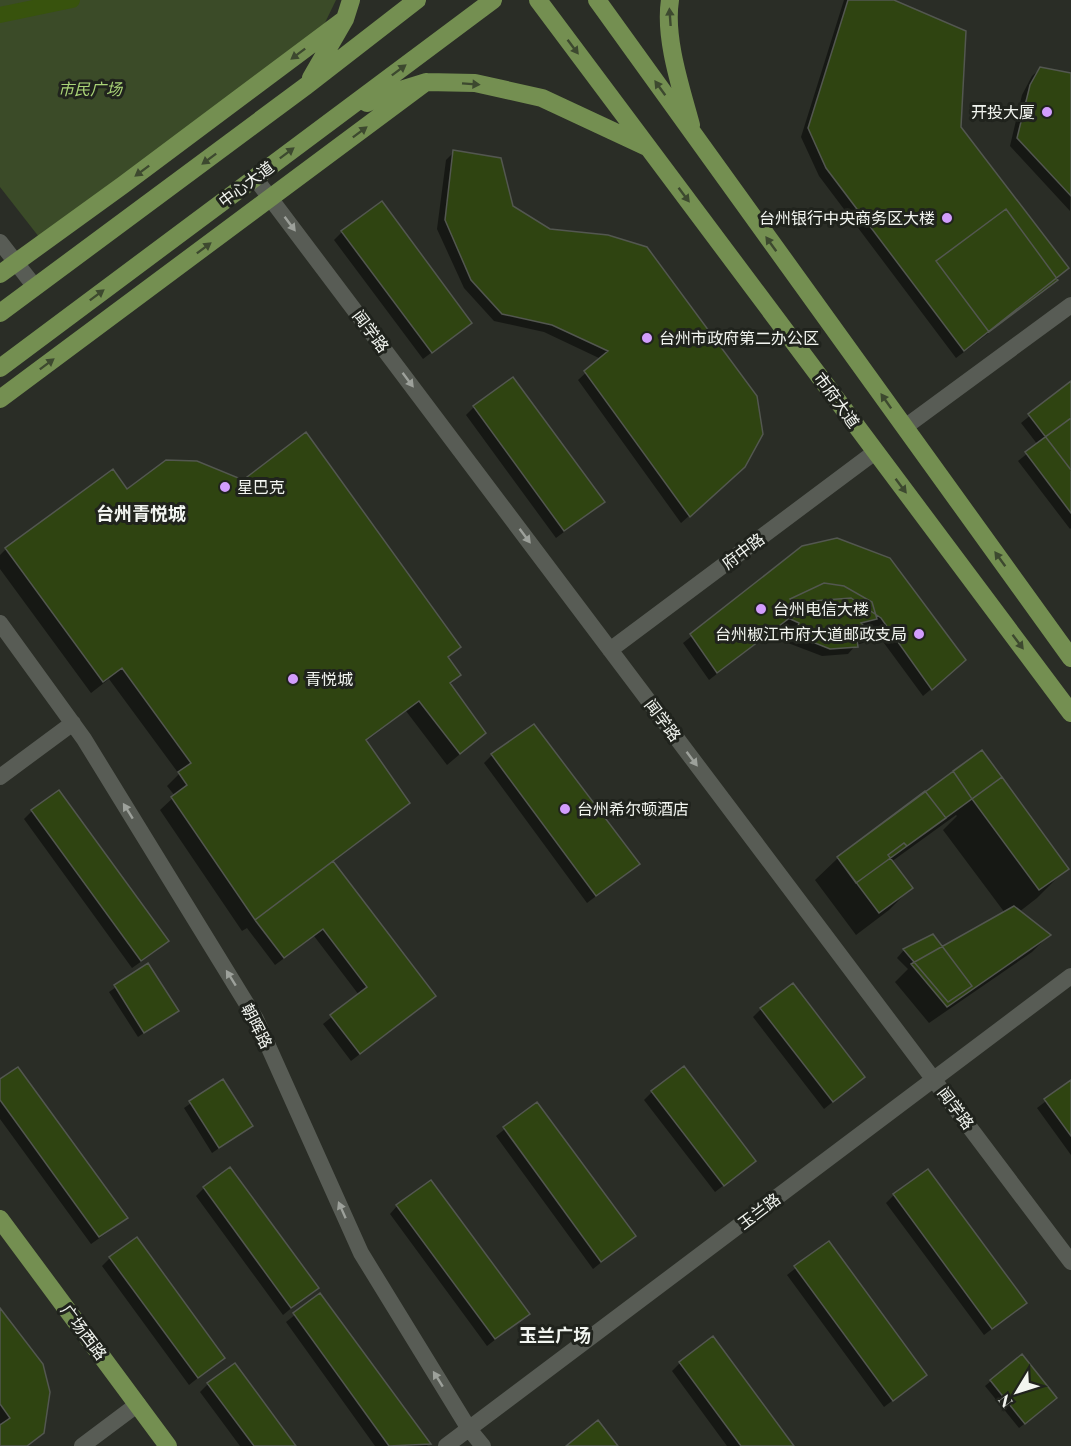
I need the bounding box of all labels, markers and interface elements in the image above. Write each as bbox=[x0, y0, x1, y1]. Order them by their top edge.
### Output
one-way arrow bbox=[665, 7, 674, 26]
one-way arrow bbox=[567, 38, 579, 54]
one-way arrow bbox=[291, 48, 307, 60]
one-way arrow bbox=[391, 64, 407, 76]
park label: 市民广场 bbox=[58, 78, 124, 99]
one-way arrow bbox=[462, 79, 481, 89]
one-way arrow bbox=[654, 80, 666, 96]
place label: 开投大厦 bbox=[971, 101, 1035, 122]
marker: 开投大厦 bbox=[1040, 105, 1054, 119]
one-way arrow bbox=[352, 125, 368, 138]
one-way arrow bbox=[280, 148, 295, 160]
one-way arrow bbox=[201, 152, 216, 164]
street label: 中心大道 bbox=[214, 156, 278, 211]
one-way arrow bbox=[135, 164, 150, 176]
one-way arrow bbox=[678, 187, 691, 203]
place label: 台州银行中央商务区大楼 bbox=[759, 207, 935, 228]
marker: 台州银行中央商务区大楼 bbox=[940, 211, 954, 225]
one-way arrow bbox=[284, 217, 296, 232]
one-way arrow bbox=[766, 236, 778, 251]
one-way arrow bbox=[195, 242, 211, 254]
one-way arrow bbox=[90, 290, 105, 302]
street label: 闻学路 bbox=[349, 305, 394, 356]
place label: 台州市政府第二办公区 bbox=[659, 327, 819, 348]
marker: 台州市政府第二办公区 bbox=[640, 331, 654, 345]
one-way arrow bbox=[39, 358, 55, 370]
street label: 市府大道 bbox=[810, 368, 865, 432]
one-way arrow bbox=[401, 372, 414, 388]
one-way arrow bbox=[880, 394, 892, 410]
place label: 星巴克 bbox=[237, 476, 285, 497]
one-way arrow bbox=[895, 478, 907, 494]
marker: 星巴克 bbox=[218, 480, 232, 494]
district label: 台州青悦城 bbox=[96, 501, 186, 525]
one-way arrow bbox=[518, 528, 531, 544]
street label: 府中路 bbox=[717, 528, 768, 573]
one-way arrow bbox=[995, 552, 1007, 567]
place label: 台州电信大楼 bbox=[773, 598, 869, 619]
marker: 台州电信大楼 bbox=[754, 602, 768, 616]
place label: 台州椒江市府大道邮政支局 bbox=[715, 623, 907, 644]
marker: 台州椒江市府大道邮政支局 bbox=[912, 627, 926, 641]
one-way arrow bbox=[1012, 634, 1024, 650]
place label: 青悦城 bbox=[305, 668, 353, 689]
marker: 青悦城 bbox=[286, 672, 300, 686]
street label: 闻学路 bbox=[641, 694, 686, 745]
one-way arrow bbox=[686, 751, 699, 767]
place label: 台州希尔顿酒店 bbox=[577, 798, 689, 819]
marker: 台州希尔顿酒店 bbox=[558, 802, 572, 816]
one-way arrow bbox=[123, 803, 134, 819]
one-way arrow bbox=[225, 969, 236, 986]
street label: 朝晖路 bbox=[237, 1000, 278, 1052]
street label: 闻学路 bbox=[934, 1082, 979, 1133]
street label: 玉兰路 bbox=[733, 1188, 784, 1233]
one-way arrow bbox=[336, 1201, 346, 1219]
street label: 广场西路 bbox=[57, 1300, 112, 1364]
district label: 玉兰广场 bbox=[519, 1323, 591, 1347]
north arrow bbox=[987, 1362, 1047, 1422]
one-way arrow bbox=[433, 1371, 444, 1387]
text: N bbox=[993, 1390, 1017, 1413]

